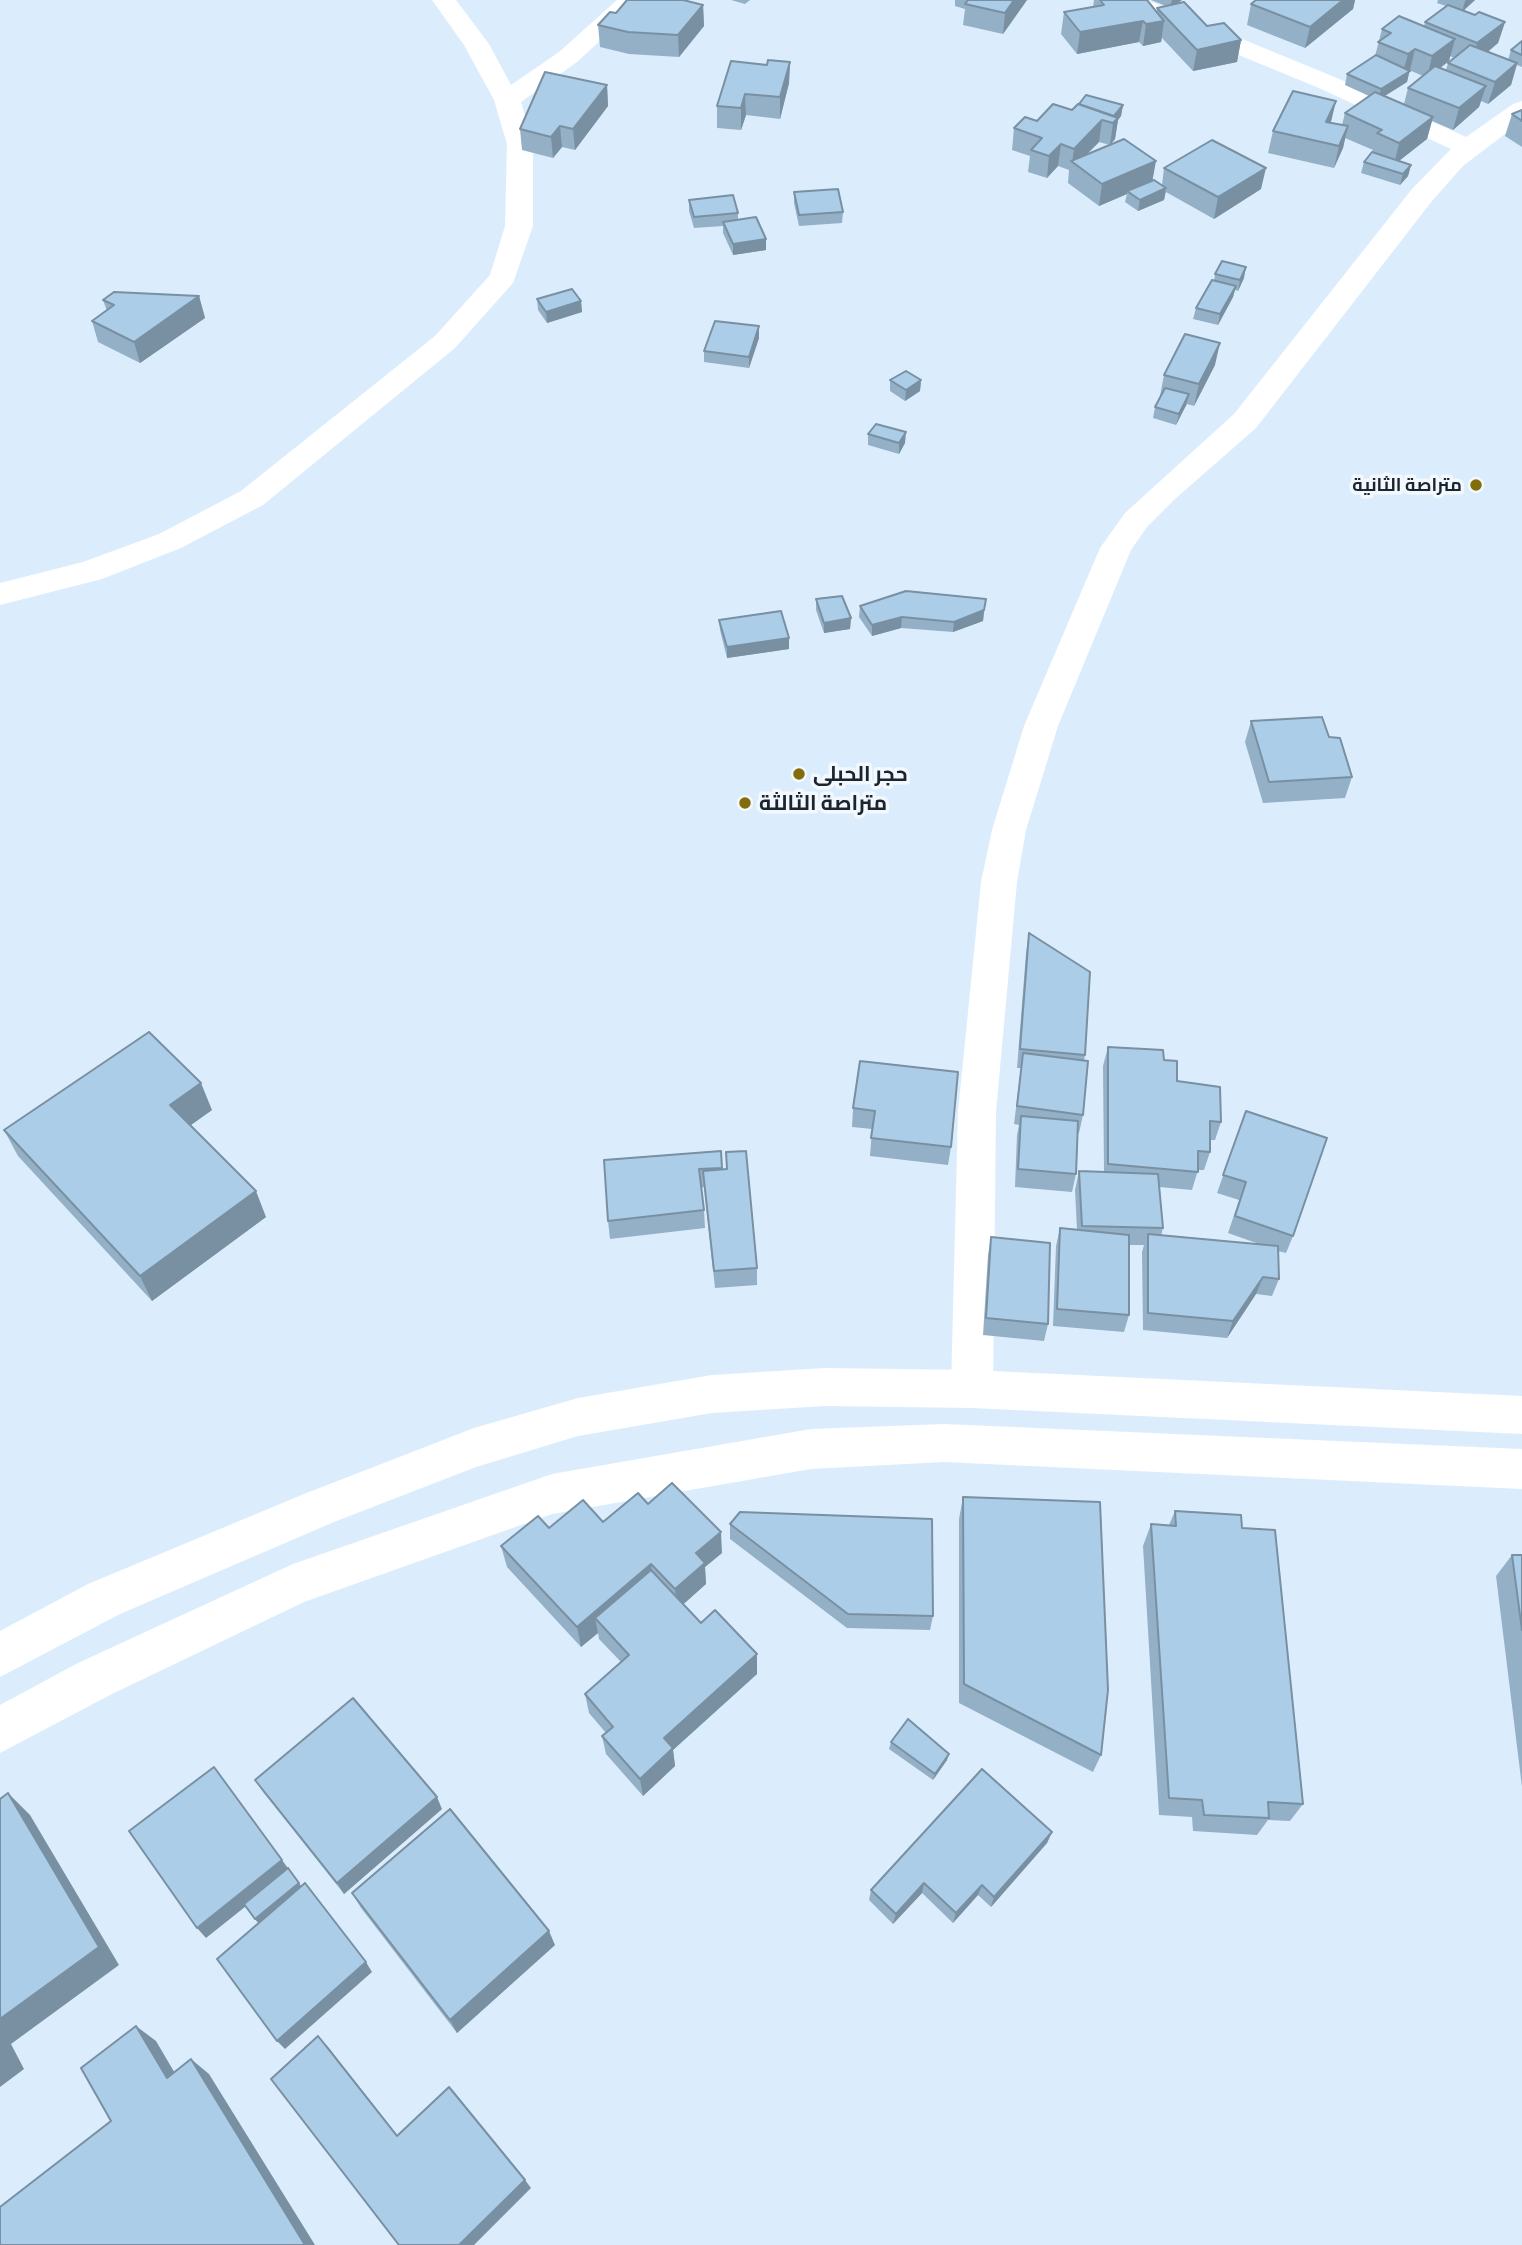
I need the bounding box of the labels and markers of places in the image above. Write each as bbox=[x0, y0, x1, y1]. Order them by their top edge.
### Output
place label: متراصة الثانية bbox=[1352, 474, 1462, 496]
marker: متراصة الثانية bbox=[1468, 477, 1484, 493]
place label: حجر الحبلى bbox=[813, 761, 908, 787]
marker: حجر الحبلى bbox=[791, 766, 807, 782]
place label: متراصة الثالثة bbox=[759, 790, 887, 816]
marker: متراصة الثالثة bbox=[737, 795, 753, 811]

